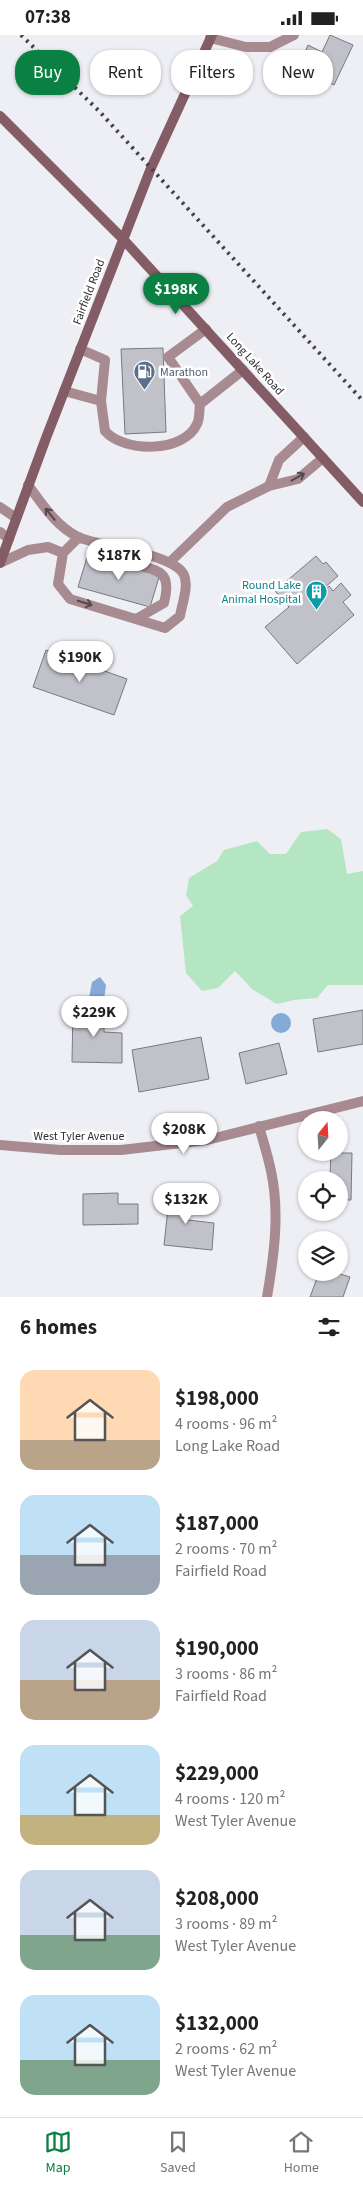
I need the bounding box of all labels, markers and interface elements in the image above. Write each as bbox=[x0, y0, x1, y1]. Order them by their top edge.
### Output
text: 07:38 bbox=[25, 4, 71, 31]
chip: Buy bbox=[15, 50, 80, 95]
chip: Rent bbox=[90, 50, 161, 95]
chip: Filters bbox=[171, 50, 253, 95]
chip: New bbox=[263, 50, 333, 95]
street label: Fairfield Road bbox=[69, 257, 109, 327]
pin: $198K bbox=[141, 273, 211, 315]
text: $198K bbox=[154, 278, 198, 300]
street label: Long Lake Road bbox=[222, 329, 288, 399]
fuel station icon: Marathon bbox=[132, 360, 156, 391]
place label: Marathon bbox=[160, 364, 208, 381]
one-way arrow bbox=[291, 471, 305, 481]
one-way arrow bbox=[45, 508, 56, 521]
pin: $187K bbox=[84, 539, 154, 581]
text: $187K bbox=[97, 544, 141, 566]
place label: Round Lake Animal Hospital bbox=[222, 577, 301, 608]
building icon: Round Lake Animal Hospital bbox=[305, 580, 329, 611]
one-way arrow bbox=[77, 599, 93, 609]
pin: $190K bbox=[45, 641, 115, 683]
text: $190K bbox=[58, 646, 102, 668]
pin: $229K bbox=[59, 995, 129, 1038]
text: $229K bbox=[72, 1001, 116, 1023]
north arrow bbox=[298, 1111, 348, 1161]
map controls bbox=[298, 1111, 348, 1281]
pin: $208K bbox=[149, 1113, 219, 1155]
text: $208K bbox=[162, 1118, 206, 1140]
street label: West Tyler Avenue bbox=[34, 1128, 124, 1145]
button: locate bbox=[298, 1171, 348, 1221]
pin: $132K bbox=[151, 1183, 221, 1225]
text: $132K bbox=[164, 1188, 208, 1210]
button: layers bbox=[298, 1231, 348, 1281]
text: 6 homes bbox=[20, 1312, 97, 1342]
icon: filters bbox=[315, 1313, 343, 1341]
text: $198,000 bbox=[175, 1383, 259, 1413]
icon: home bbox=[60, 1390, 120, 1450]
text: 4 rooms · 96 m² bbox=[175, 1413, 277, 1435]
text: Long Lake Road bbox=[175, 1435, 280, 1457]
text: $187,000 bbox=[175, 1508, 259, 1538]
icon: home bbox=[60, 1515, 120, 1575]
text: 2 rooms · 70 m² bbox=[175, 1538, 277, 1560]
text: Fairfield Road bbox=[175, 1560, 267, 1582]
text: $190,000 bbox=[175, 1633, 259, 1663]
icon: home bbox=[60, 1640, 120, 1700]
text: 3 rooms · 86 m² bbox=[175, 1663, 277, 1685]
text: Fairfield Road bbox=[175, 1685, 267, 1707]
text: $229,000 bbox=[175, 1758, 259, 1788]
icon: home bbox=[60, 1765, 120, 1825]
text: 4 rooms · 120 m² bbox=[175, 1788, 285, 1810]
text: West Tyler Avenue bbox=[175, 1810, 296, 1832]
text: $208,000 bbox=[175, 1883, 259, 1913]
icon: home bbox=[60, 1890, 120, 1950]
text: 3 rooms · 89 m² bbox=[175, 1913, 277, 1935]
text: West Tyler Avenue bbox=[175, 1935, 296, 1957]
text: $132,000 bbox=[175, 2008, 259, 2038]
icon: home bbox=[60, 2015, 120, 2075]
text: 2 rooms · 62 m² bbox=[175, 2038, 277, 2060]
text: West Tyler Avenue bbox=[175, 2060, 296, 2082]
tab: Map bbox=[44, 2128, 72, 2178]
tab: Saved bbox=[160, 2128, 196, 2178]
tab: Home bbox=[284, 2128, 319, 2178]

